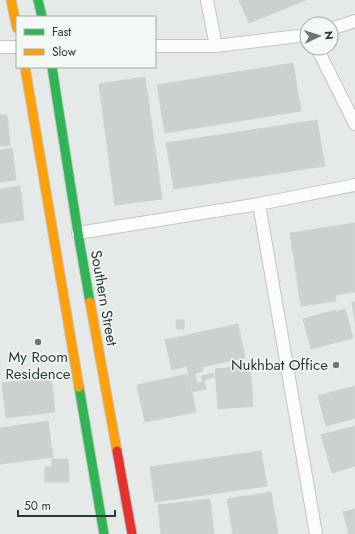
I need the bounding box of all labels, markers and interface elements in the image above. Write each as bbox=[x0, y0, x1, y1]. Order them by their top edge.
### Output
legend bbox=[16, 16, 156, 68]
north arrow bbox=[299, 16, 339, 56]
text: Fast bbox=[52, 23, 71, 41]
text: N bbox=[321, 30, 337, 40]
text: Slow bbox=[52, 43, 77, 61]
street label: Southern Street bbox=[85, 248, 123, 348]
marker: My Room Residence bbox=[33, 337, 43, 347]
place label: My Room Residence bbox=[5, 346, 71, 385]
place label: Nukhbat Office bbox=[231, 354, 328, 376]
marker: Nukhbat Office bbox=[331, 360, 341, 370]
scale bar bbox=[18, 492, 115, 518]
text: 50 m bbox=[24, 497, 51, 515]

